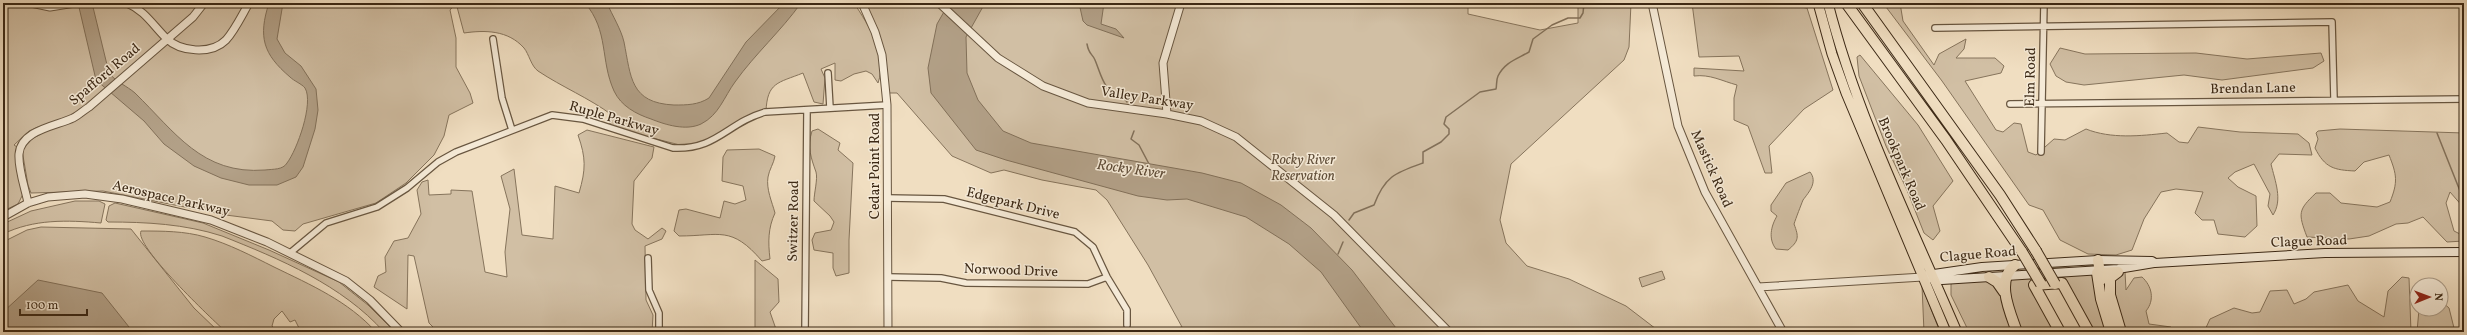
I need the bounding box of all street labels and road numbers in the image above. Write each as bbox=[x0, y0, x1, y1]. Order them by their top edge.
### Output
street label: Spafford Road bbox=[65, 39, 145, 110]
street label: Elm Road bbox=[2021, 47, 2041, 107]
street label: Brendan Lane bbox=[2210, 79, 2296, 99]
street label: Valley Parkway bbox=[1099, 82, 1195, 116]
street label: Ruple Parkway bbox=[567, 97, 662, 141]
street label: Cedar Point Road bbox=[866, 113, 885, 219]
street label: Brookpark Road bbox=[1873, 114, 1929, 214]
street label: Mastick Road bbox=[1685, 127, 1737, 211]
street label: Aerospace Parkway bbox=[111, 176, 232, 222]
street label: Switzer Road bbox=[784, 180, 804, 262]
street label: Edgepark Drive bbox=[964, 183, 1062, 225]
street label: Clague Road bbox=[2270, 231, 2348, 253]
street label: Clague Road bbox=[1939, 242, 2017, 268]
street label: Norwood Drive bbox=[964, 260, 1059, 282]

